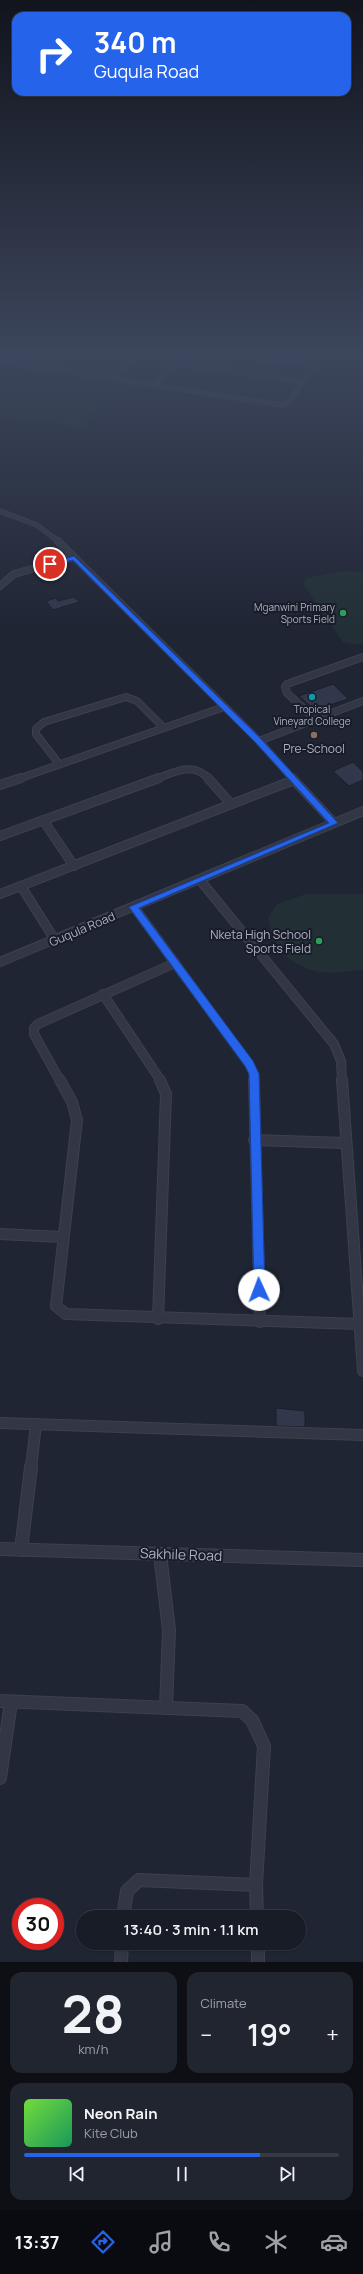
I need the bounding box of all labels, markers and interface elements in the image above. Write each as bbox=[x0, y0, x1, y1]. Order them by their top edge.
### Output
text: 340 m bbox=[94, 23, 177, 61]
icon: right bbox=[28, 28, 80, 80]
text: Guqula Road bbox=[94, 59, 199, 83]
pin bbox=[33, 547, 67, 581]
icon: arrive bbox=[39, 553, 61, 575]
place label: Mganwini Primary Sports Field bbox=[254, 600, 336, 626]
marker: Mganwini Primary Sports Field bbox=[338, 608, 348, 618]
marker: Tropical Vineyard College bbox=[307, 692, 317, 702]
place label: Tropical Vineyard College bbox=[273, 702, 351, 728]
marker: Pre-School bbox=[309, 730, 319, 740]
place label: Pre-School bbox=[283, 740, 345, 757]
street label: Guqula Road bbox=[46, 907, 118, 951]
place label: Nketa High School Sports Field bbox=[210, 926, 311, 957]
marker: Nketa High School Sports Field bbox=[314, 936, 324, 946]
position arrow bbox=[238, 1269, 280, 1311]
street label: Sakhile Road bbox=[140, 1543, 222, 1565]
speed limit sign: 30 bbox=[12, 1898, 64, 1950]
text: 13:40 · 3 min · 1.1 km bbox=[124, 1919, 258, 1940]
text: 28 bbox=[62, 1978, 125, 2049]
text: Climate bbox=[201, 1994, 247, 2012]
text: 19° bbox=[247, 2014, 292, 2055]
text: − bbox=[201, 2020, 212, 2050]
text: + bbox=[326, 2020, 339, 2050]
text: km/h bbox=[78, 2040, 108, 2058]
text: Neon Rain bbox=[84, 2103, 158, 2124]
text: Kite Club bbox=[84, 2124, 138, 2142]
icon: previous bbox=[66, 2163, 88, 2185]
icon: pause bbox=[171, 2163, 193, 2185]
icon: next bbox=[276, 2163, 298, 2185]
icon: directions bbox=[89, 2228, 117, 2256]
icon: music bbox=[147, 2228, 175, 2256]
icon: phone bbox=[205, 2228, 233, 2256]
icon: climate bbox=[262, 2228, 290, 2256]
icon: car bbox=[320, 2228, 348, 2256]
text: 13:37 bbox=[15, 2230, 59, 2254]

